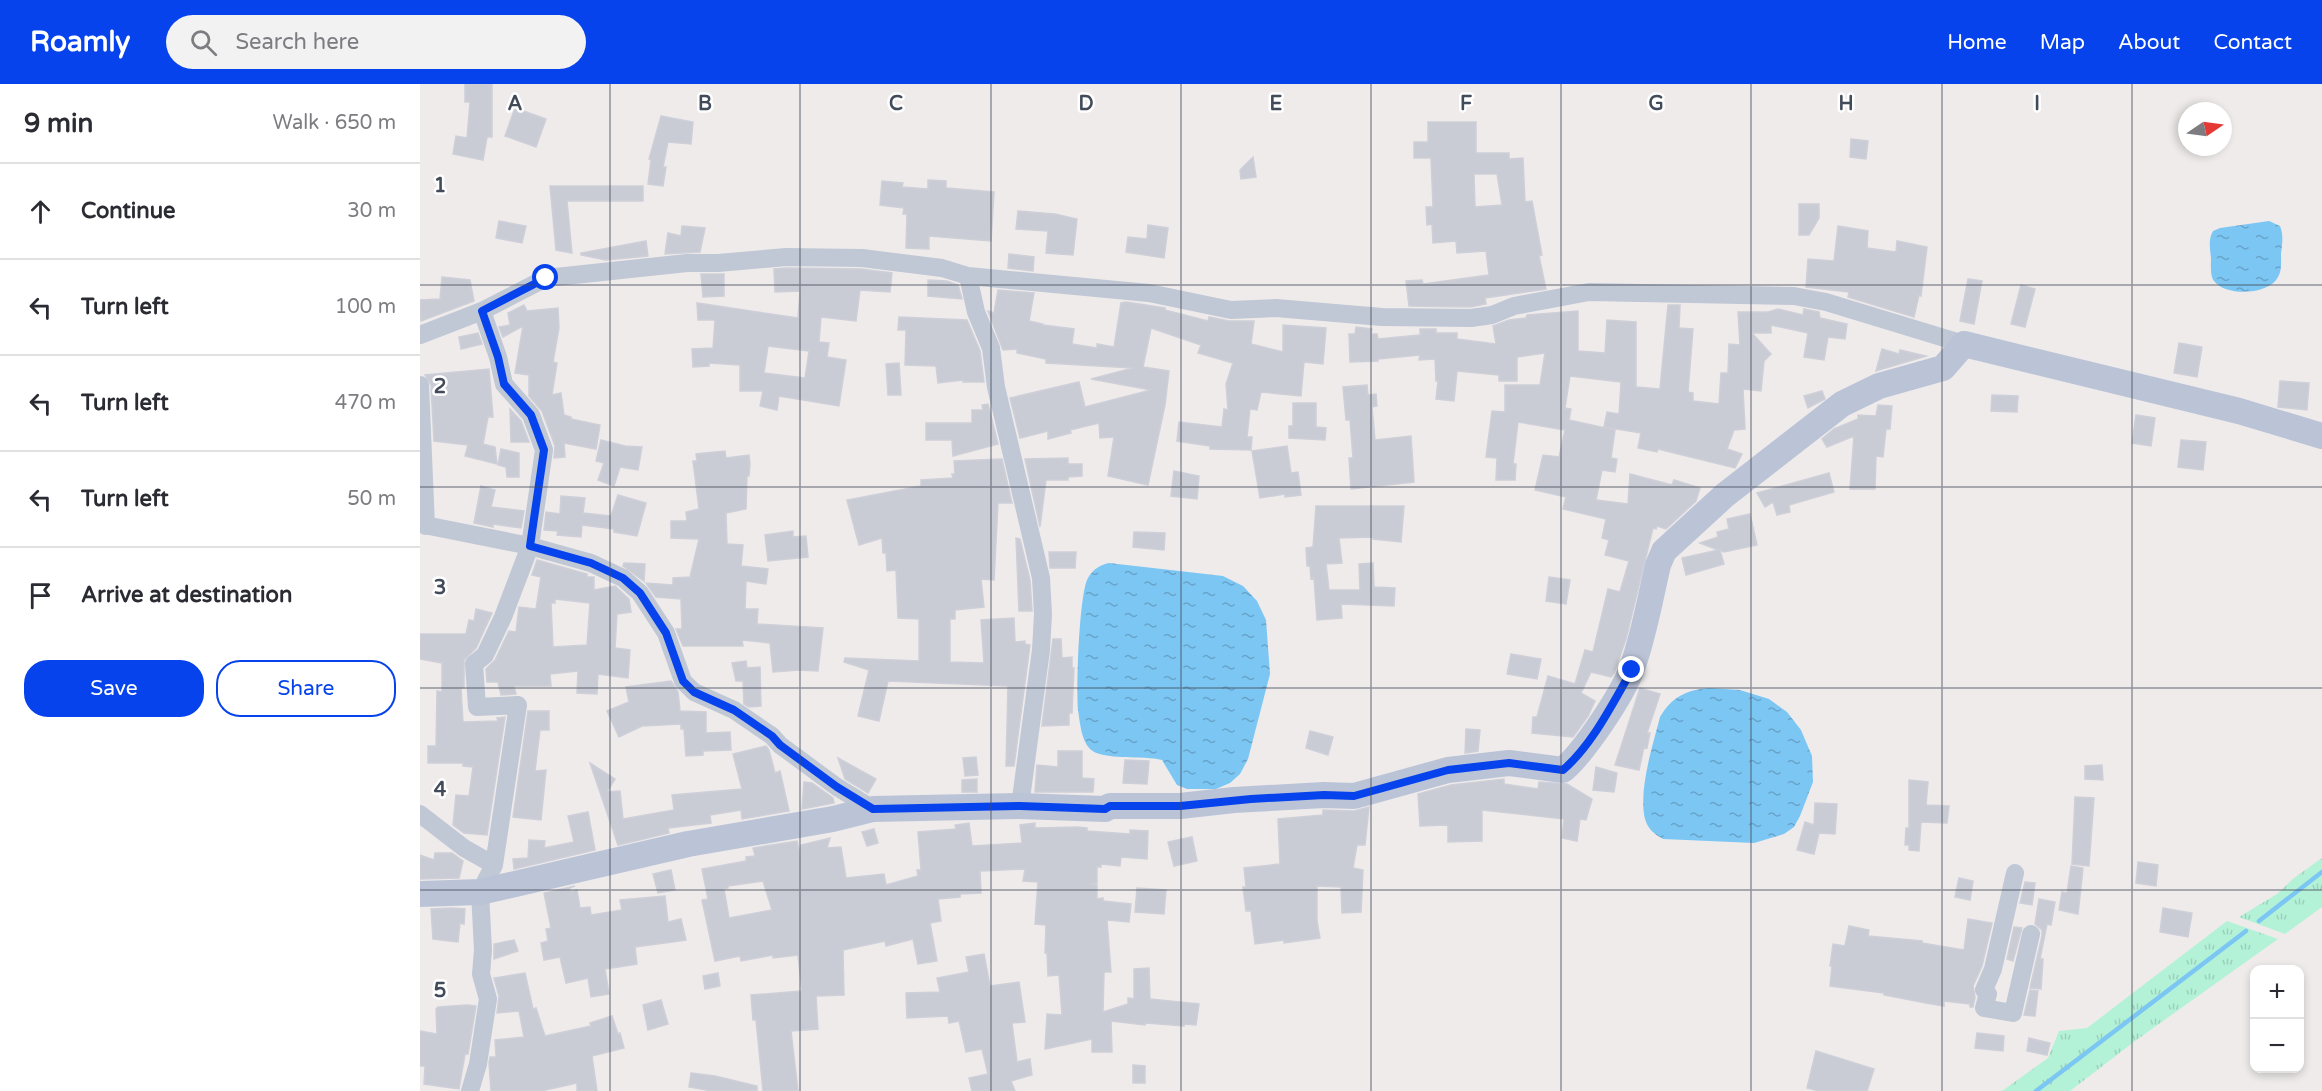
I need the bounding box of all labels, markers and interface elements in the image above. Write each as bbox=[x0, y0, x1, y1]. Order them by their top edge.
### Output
search box bbox=[166, 15, 586, 69]
text: Roamly bbox=[30, 25, 130, 59]
icon: search bbox=[187, 26, 220, 59]
text: Search here bbox=[235, 29, 359, 55]
text: Home bbox=[1947, 30, 2007, 55]
text: Map bbox=[2040, 30, 2085, 55]
text: About bbox=[2118, 30, 2180, 55]
text: Contact bbox=[2213, 30, 2292, 55]
text: A bbox=[508, 92, 523, 116]
text: B bbox=[698, 92, 712, 116]
text: C bbox=[889, 92, 903, 116]
text: D bbox=[1078, 92, 1094, 116]
text: E bbox=[1270, 92, 1283, 116]
text: F bbox=[1460, 92, 1472, 116]
text: G bbox=[1648, 92, 1664, 116]
text: H bbox=[1838, 92, 1854, 116]
text: I bbox=[2034, 92, 2040, 116]
north arrow bbox=[2178, 102, 2232, 156]
text: 9 min bbox=[24, 108, 93, 139]
text: Walk · 650 m bbox=[273, 111, 396, 135]
text: 1 bbox=[434, 174, 446, 198]
icon: ahead bbox=[24, 195, 57, 228]
text: Continue bbox=[81, 198, 176, 224]
text: 30 m bbox=[347, 199, 396, 223]
route start bbox=[532, 264, 558, 290]
icon: left bbox=[24, 291, 57, 324]
text: Turn left bbox=[81, 294, 169, 320]
text: 100 m bbox=[335, 295, 396, 319]
text: 2 bbox=[434, 375, 446, 399]
icon: left bbox=[24, 387, 57, 420]
text: Turn left bbox=[81, 390, 169, 416]
text: 470 m bbox=[335, 391, 396, 415]
icon: left bbox=[24, 483, 57, 516]
text: Turn left bbox=[81, 486, 169, 512]
text: 50 m bbox=[347, 487, 396, 511]
text: 3 bbox=[434, 576, 446, 600]
icon: arrive bbox=[24, 579, 57, 612]
text: Arrive at destination bbox=[81, 582, 292, 608]
route end bbox=[1618, 656, 1644, 682]
button: Save bbox=[24, 660, 204, 717]
button: Share bbox=[216, 660, 396, 717]
text: 4 bbox=[434, 778, 447, 802]
map controls bbox=[2250, 965, 2304, 1073]
button: + bbox=[2250, 965, 2304, 1019]
text: 5 bbox=[434, 979, 446, 1003]
button: − bbox=[2250, 1019, 2304, 1073]

